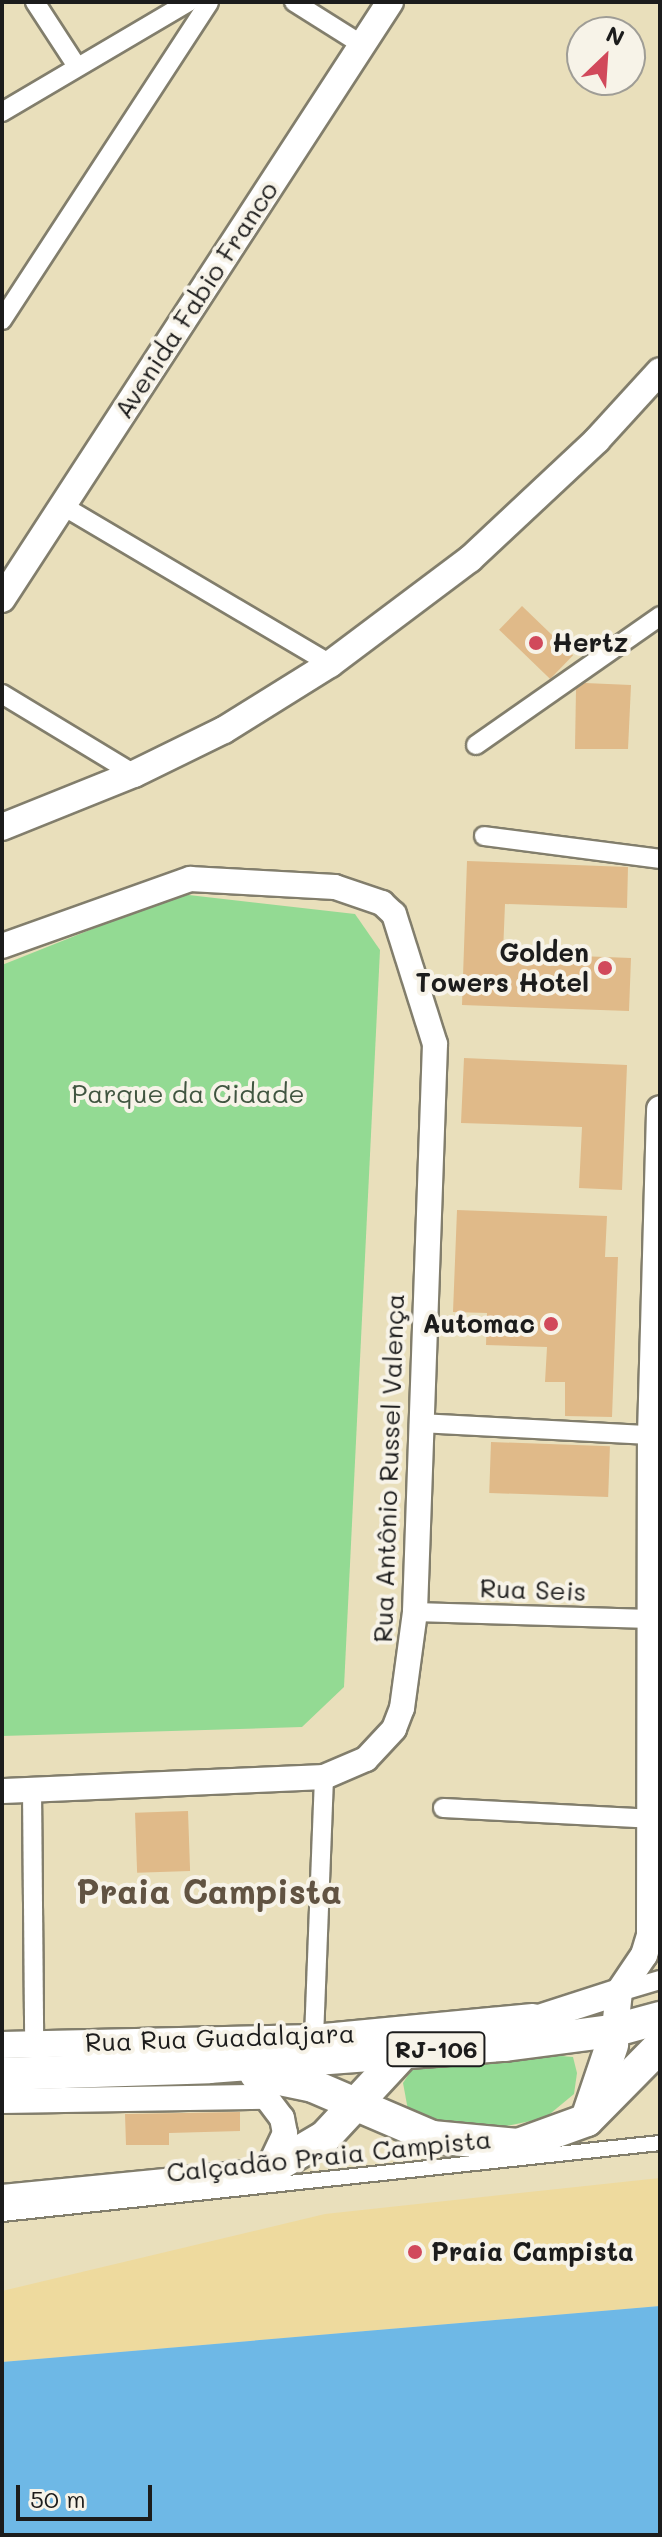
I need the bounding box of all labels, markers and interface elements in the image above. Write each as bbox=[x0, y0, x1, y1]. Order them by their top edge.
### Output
north arrow bbox=[566, 16, 646, 96]
text: N bbox=[602, 19, 629, 52]
street label: Avenida Fabio Franco bbox=[108, 176, 284, 424]
place label: Hertz bbox=[552, 627, 628, 659]
marker: Hertz bbox=[527, 634, 545, 652]
place label: Golden Towers Hotel bbox=[416, 937, 589, 998]
marker: Golden Towers Hotel bbox=[596, 959, 614, 977]
park label: Parque da Cidade bbox=[71, 1078, 305, 1110]
street label: Rua Antônio Russel Valença bbox=[367, 1293, 411, 1643]
place label: Automac bbox=[422, 1308, 535, 1340]
marker: Automac bbox=[542, 1315, 560, 1333]
street label: Rua Seis bbox=[479, 1573, 587, 1607]
district label: Praia Campista bbox=[76, 1871, 342, 1911]
street label: Rua Rua Guadalajara bbox=[84, 2018, 356, 2058]
road number: RJ-106 bbox=[386, 2029, 486, 2069]
street label: Calçadão Praia Campista bbox=[165, 2123, 493, 2189]
place label: Praia Campista bbox=[431, 2236, 634, 2268]
marker: Praia Campista bbox=[406, 2243, 424, 2261]
scale bar bbox=[20, 2469, 156, 2519]
text: 50 m bbox=[30, 2483, 86, 2514]

